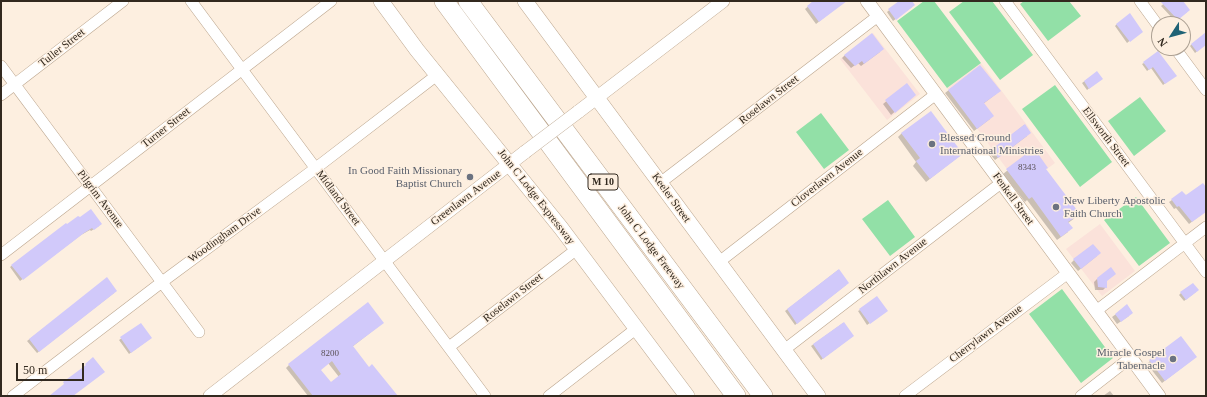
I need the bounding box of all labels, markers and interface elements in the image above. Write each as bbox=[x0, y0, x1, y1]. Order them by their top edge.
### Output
north arrow bbox=[1151, 16, 1191, 56]
street label: Tuller Street bbox=[36, 26, 88, 70]
text: N bbox=[1155, 36, 1169, 49]
street label: Roselawn Street bbox=[737, 73, 801, 127]
street label: Turner Street bbox=[139, 105, 193, 151]
street label: Ellsworth Street bbox=[1079, 105, 1133, 169]
place label: Blessed Ground International Ministries bbox=[940, 131, 1044, 157]
marker: Blessed Ground International Ministries bbox=[927, 139, 937, 149]
street label: Cloverlawn Avenue bbox=[788, 146, 866, 210]
street label: John C Lodge Expressway bbox=[495, 147, 577, 247]
house number: 8343 bbox=[1018, 163, 1036, 173]
place label: In Good Faith Missionary Baptist Church bbox=[348, 164, 462, 190]
street label: Pilgrim Avenue bbox=[74, 167, 126, 231]
street label: Greenlawn Avenue bbox=[428, 167, 504, 229]
street label: Midland Street bbox=[313, 168, 363, 228]
street label: Fenkell Street bbox=[990, 170, 1036, 228]
street label: Keeler Street bbox=[649, 171, 693, 225]
marker: In Good Faith Missionary Baptist Church bbox=[465, 172, 475, 182]
road number: M 10 bbox=[588, 174, 618, 190]
place label: New Liberty Apostolic Faith Church bbox=[1064, 194, 1165, 220]
street label: John C Lodge Freeway bbox=[615, 202, 687, 292]
marker: New Liberty Apostolic Faith Church bbox=[1051, 202, 1061, 212]
street label: Woodingham Drive bbox=[186, 204, 264, 266]
street label: Northlawn Avenue bbox=[856, 235, 930, 297]
street label: Roselawn Street bbox=[481, 271, 545, 325]
street label: Cherrylawn Avenue bbox=[947, 302, 1025, 366]
place label: Miracle Gospel Tabernacle bbox=[1097, 346, 1165, 372]
house number: 8200 bbox=[321, 349, 339, 359]
marker: Miracle Gospel Tabernacle bbox=[1168, 354, 1178, 364]
scale bar bbox=[18, 355, 86, 381]
text: 50 m bbox=[23, 363, 47, 377]

